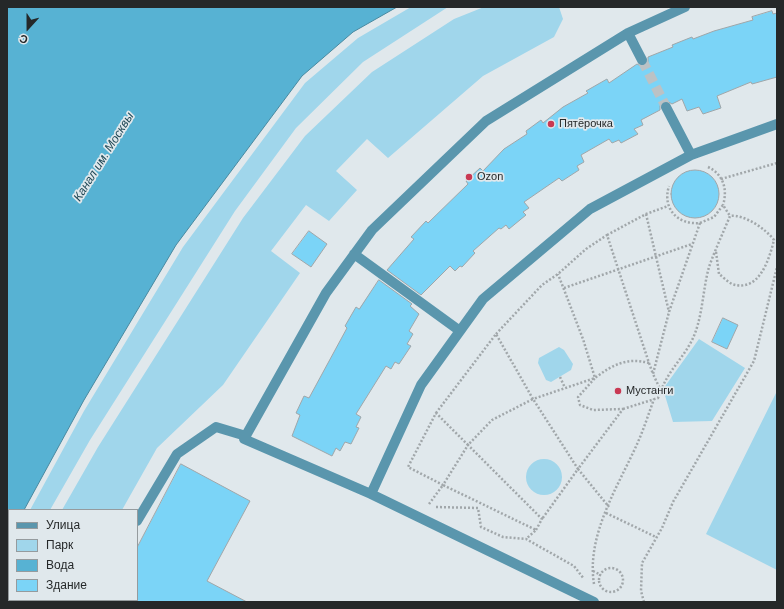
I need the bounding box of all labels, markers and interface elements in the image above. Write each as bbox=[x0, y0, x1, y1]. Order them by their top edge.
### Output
north arrow bbox=[8, 8, 48, 48]
text: С bbox=[18, 32, 30, 46]
water label: Канал им. Москвы bbox=[71, 110, 137, 204]
place label: Пятёрочка bbox=[559, 117, 613, 131]
marker: Пятёрочка bbox=[546, 119, 556, 129]
place label: Ozon bbox=[477, 170, 503, 184]
marker: Ozon bbox=[464, 172, 474, 182]
place label: Мустанги bbox=[626, 384, 673, 398]
marker: Мустанги bbox=[613, 386, 623, 396]
legend bbox=[8, 509, 138, 601]
text: Улица bbox=[46, 518, 80, 532]
text: Парк bbox=[46, 538, 73, 552]
text: Вода bbox=[46, 558, 74, 572]
text: Здание bbox=[46, 578, 87, 592]

